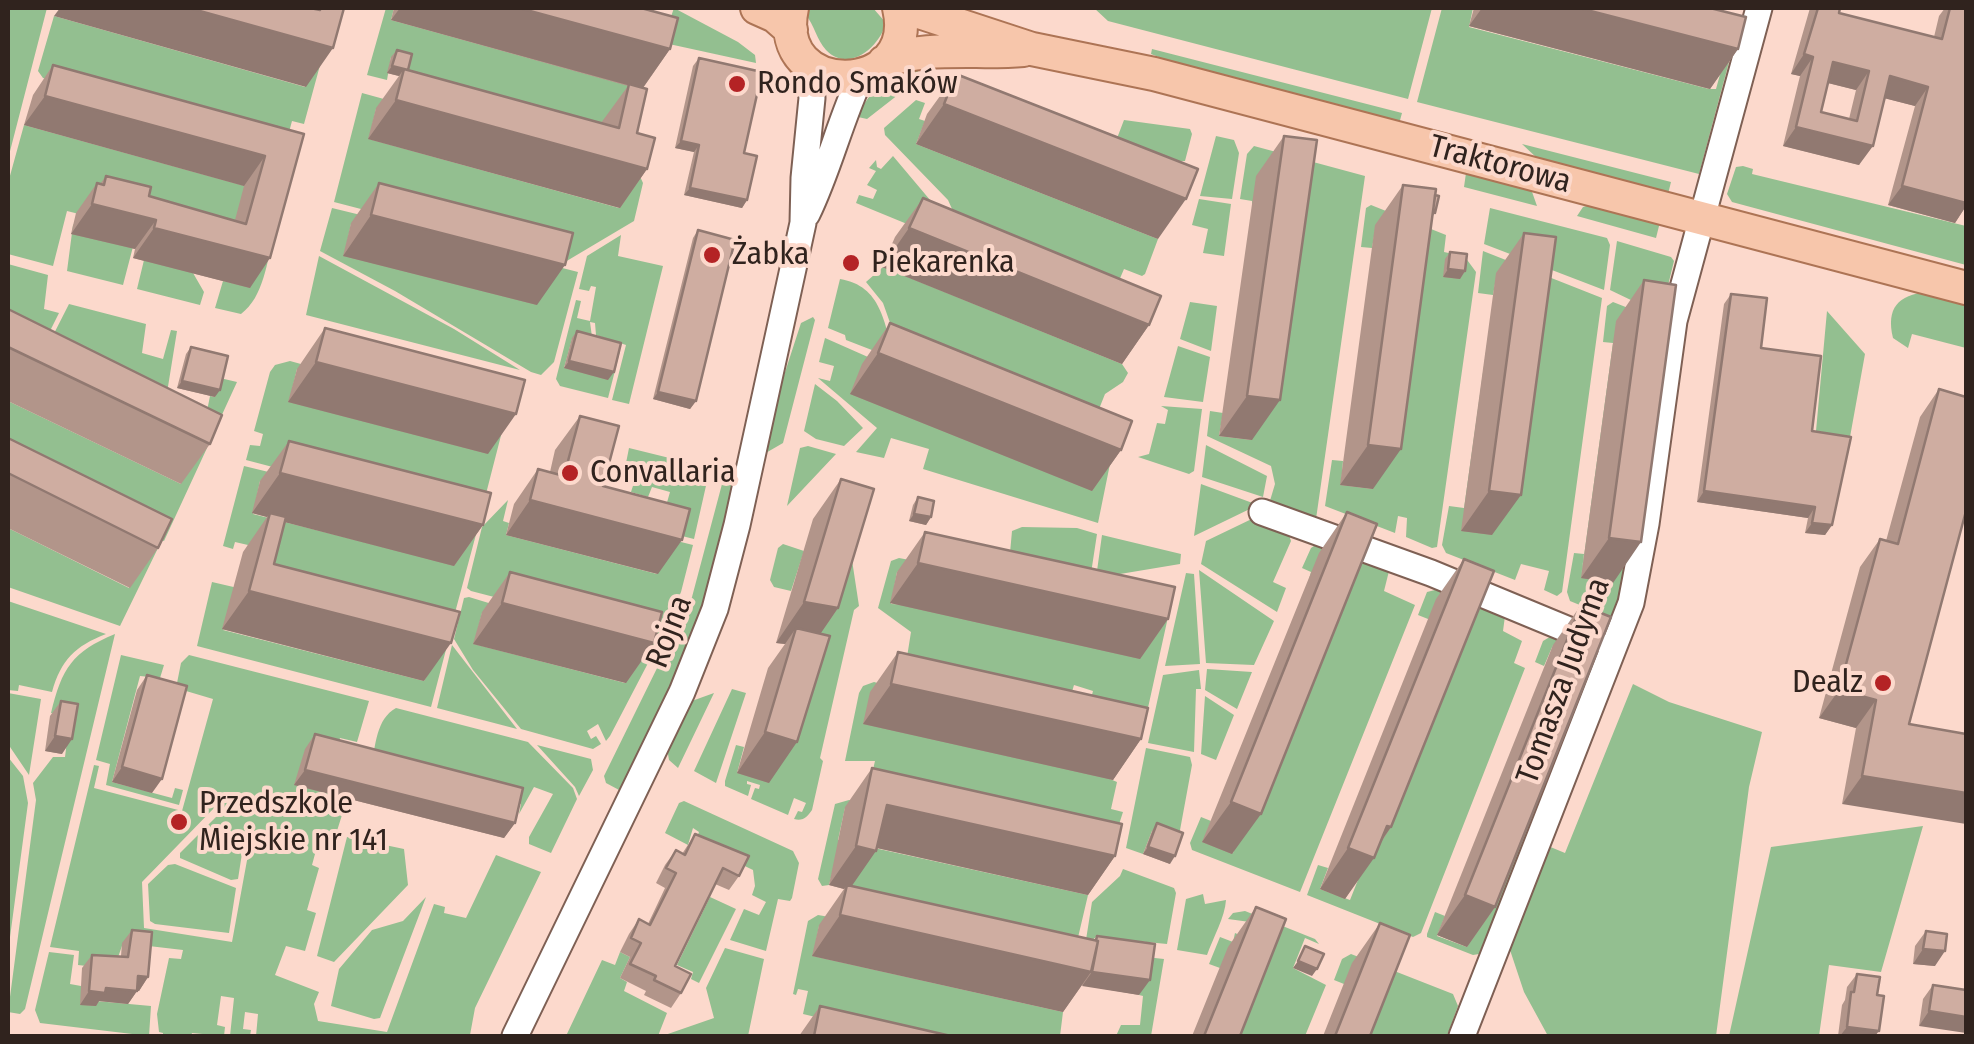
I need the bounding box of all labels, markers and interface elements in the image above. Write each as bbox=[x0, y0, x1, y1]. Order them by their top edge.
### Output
place label: Rondo Smaków bbox=[757, 65, 958, 103]
marker: Rondo Smaków bbox=[726, 73, 748, 95]
street label: Traktorowa bbox=[1425, 128, 1575, 202]
place label: Żabka bbox=[732, 236, 809, 274]
marker: Żabka bbox=[701, 244, 723, 266]
place label: Piekarenka bbox=[871, 244, 1015, 282]
marker: Piekarenka bbox=[840, 252, 862, 274]
place label: Convallaria bbox=[590, 454, 736, 492]
marker: Convallaria bbox=[559, 462, 581, 484]
street label: Tomasza Judyma bbox=[1509, 573, 1619, 789]
street label: Rojna bbox=[639, 590, 701, 674]
place label: Dealz bbox=[1792, 664, 1863, 702]
marker: Dealz bbox=[1872, 672, 1894, 694]
place label: Przedszkole Miejskie nr 141 bbox=[199, 785, 388, 860]
marker: Przedszkole Miejskie nr 141 bbox=[168, 811, 190, 833]

